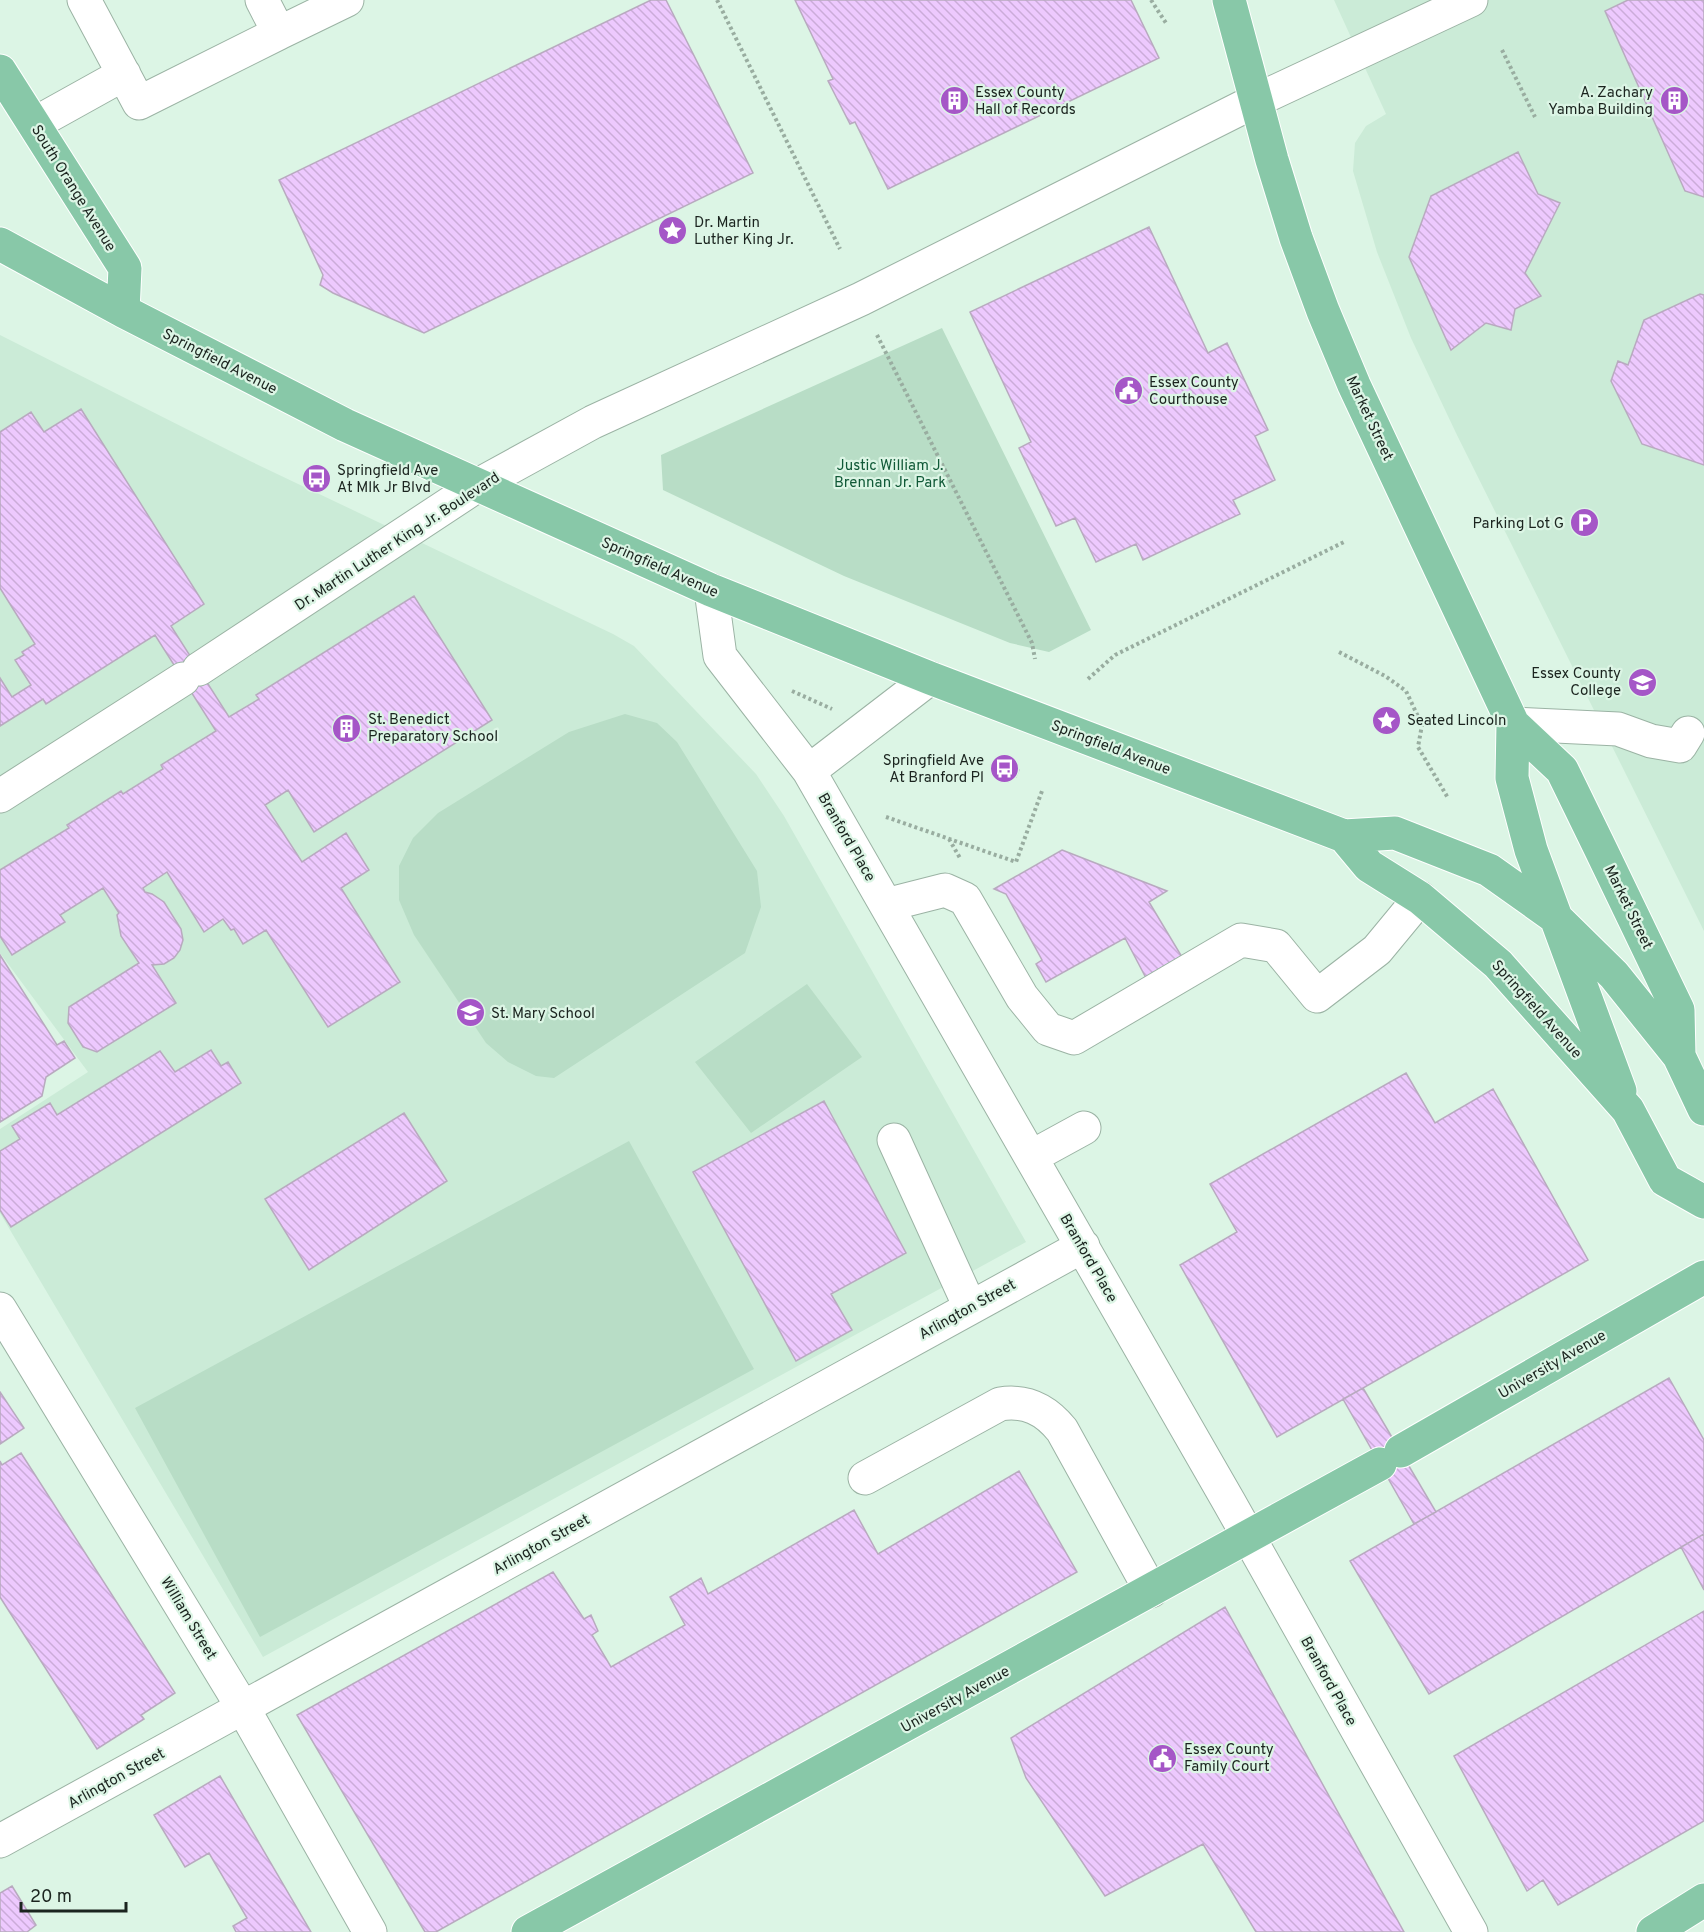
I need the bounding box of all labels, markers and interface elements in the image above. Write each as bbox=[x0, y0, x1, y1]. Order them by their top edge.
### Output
place label: Essex County Hall of Records bbox=[975, 84, 1076, 120]
place label: A. Zachary Yamba Building bbox=[1548, 84, 1653, 120]
building icon: Essex County Hall of Records bbox=[938, 85, 970, 117]
building icon: A. Zachary Yamba Building bbox=[1658, 85, 1690, 117]
street label: South Orange Avenue bbox=[26, 122, 119, 256]
place label: Dr. Martin Luther King Jr. bbox=[694, 214, 794, 250]
place icon: Dr. Martin Luther King Jr. bbox=[657, 215, 689, 247]
street label: Springfield Avenue bbox=[159, 325, 280, 399]
street label: Market Street bbox=[1341, 373, 1397, 464]
place label: Essex County Courthouse bbox=[1149, 374, 1239, 410]
public building icon: Essex County Courthouse bbox=[1112, 375, 1144, 407]
park label: Justic William J. Brennan Jr. Park bbox=[834, 457, 946, 493]
place label: Springfield Ave At Mlk Jr Blvd bbox=[337, 462, 438, 498]
bus stop icon: Springfield Ave At Mlk Jr Blvd bbox=[300, 463, 332, 495]
street label: Dr. Martin Luther King Jr. Boulevard bbox=[292, 469, 504, 616]
parking icon: Parking Lot G bbox=[1569, 507, 1601, 539]
place label: Parking Lot G bbox=[1472, 515, 1564, 534]
street label: Springfield Avenue bbox=[598, 534, 721, 603]
place label: Essex County College bbox=[1531, 665, 1621, 701]
school or university icon: Essex County College bbox=[1626, 666, 1658, 698]
place icon: Seated Lincoln bbox=[1370, 704, 1402, 736]
place label: St. Benedict Preparatory School bbox=[368, 711, 498, 747]
building icon: St. Benedict Preparatory School bbox=[331, 712, 363, 744]
place label: Seated Lincoln bbox=[1407, 712, 1506, 731]
street label: Springfield Avenue bbox=[1048, 717, 1173, 780]
place label: Springfield Ave At Branford Pl bbox=[883, 752, 984, 788]
bus stop icon: Springfield Ave At Branford Pl bbox=[989, 753, 1021, 785]
street label: Branford Place bbox=[813, 790, 879, 886]
street label: Market Street bbox=[1599, 862, 1656, 953]
street label: Springfield Avenue bbox=[1487, 957, 1585, 1063]
school or university icon: St. Mary School bbox=[454, 997, 486, 1029]
place label: St. Mary School bbox=[491, 1005, 595, 1024]
street label: Branford Place bbox=[1055, 1211, 1121, 1307]
street label: Arlington Street bbox=[916, 1276, 1020, 1345]
street label: University Avenue bbox=[1495, 1327, 1610, 1404]
street label: Arlington Street bbox=[490, 1511, 594, 1580]
street label: William Street bbox=[155, 1574, 220, 1664]
street label: Branford Place bbox=[1295, 1634, 1360, 1730]
street label: University Avenue bbox=[898, 1663, 1013, 1738]
place label: Essex County Family Court bbox=[1184, 1741, 1274, 1777]
public building icon: Essex County Family Court bbox=[1147, 1742, 1179, 1774]
street label: Arlington Street bbox=[65, 1745, 169, 1814]
scale bar bbox=[21, 1875, 126, 1913]
text: 20 m bbox=[30, 1886, 72, 1909]

